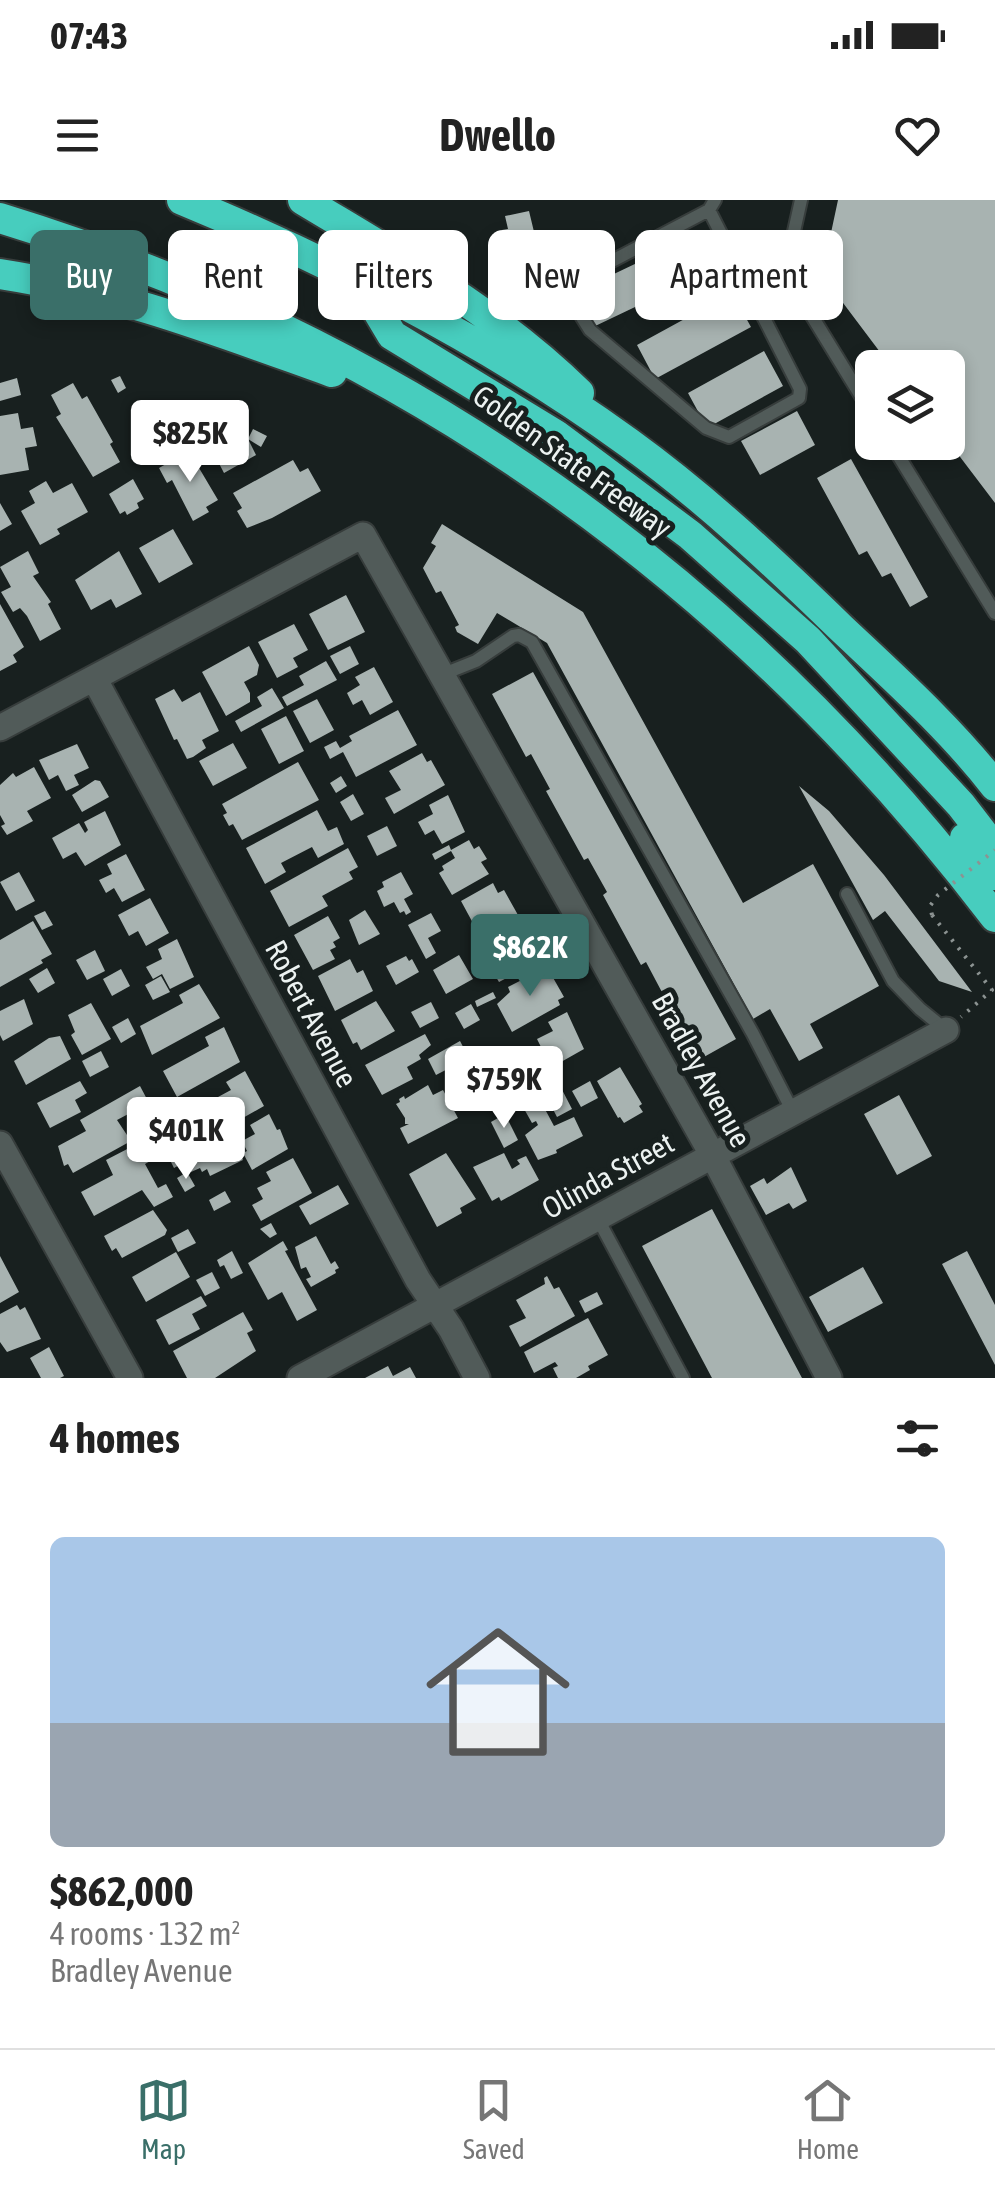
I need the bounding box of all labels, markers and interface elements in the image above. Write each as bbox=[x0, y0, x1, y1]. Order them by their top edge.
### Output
text: 07:43 bbox=[50, 14, 128, 57]
icon: menu bbox=[50, 108, 105, 163]
icon: heart bbox=[890, 108, 945, 163]
text: Dwello bbox=[439, 109, 556, 161]
chip: Buy bbox=[30, 230, 148, 320]
chip: Rent bbox=[168, 230, 298, 320]
chip: Filters bbox=[318, 230, 468, 320]
chip: New bbox=[488, 230, 615, 320]
chip: Apartment bbox=[635, 230, 843, 320]
map controls bbox=[855, 350, 965, 460]
button: layers bbox=[855, 350, 965, 460]
street label: Golden State Freeway bbox=[467, 378, 678, 544]
pin: $825K bbox=[120, 400, 260, 485]
text: $825K bbox=[153, 414, 227, 451]
pin: $862K bbox=[460, 914, 600, 999]
text: $862K bbox=[493, 928, 567, 965]
street label: Robert Avenue bbox=[259, 934, 365, 1093]
street label: Bradley Avenue bbox=[646, 986, 758, 1153]
pin: $759K bbox=[434, 1046, 574, 1131]
text: $759K bbox=[467, 1060, 541, 1097]
pin: $401K bbox=[116, 1097, 256, 1182]
text: $401K bbox=[149, 1111, 223, 1148]
street label: Olinda Street bbox=[536, 1125, 679, 1225]
icon: filters bbox=[890, 1411, 945, 1466]
text: 4 homes bbox=[50, 1414, 180, 1462]
icon: home bbox=[408, 1602, 588, 1782]
text: $862,000 bbox=[50, 1867, 194, 1915]
text: 4 rooms · 132 m² bbox=[50, 1915, 240, 1952]
text: Bradley Avenue bbox=[50, 1952, 233, 1989]
tab: Map bbox=[136, 2073, 191, 2165]
tab: Saved bbox=[463, 2073, 525, 2165]
tab: Home bbox=[797, 2073, 859, 2165]

